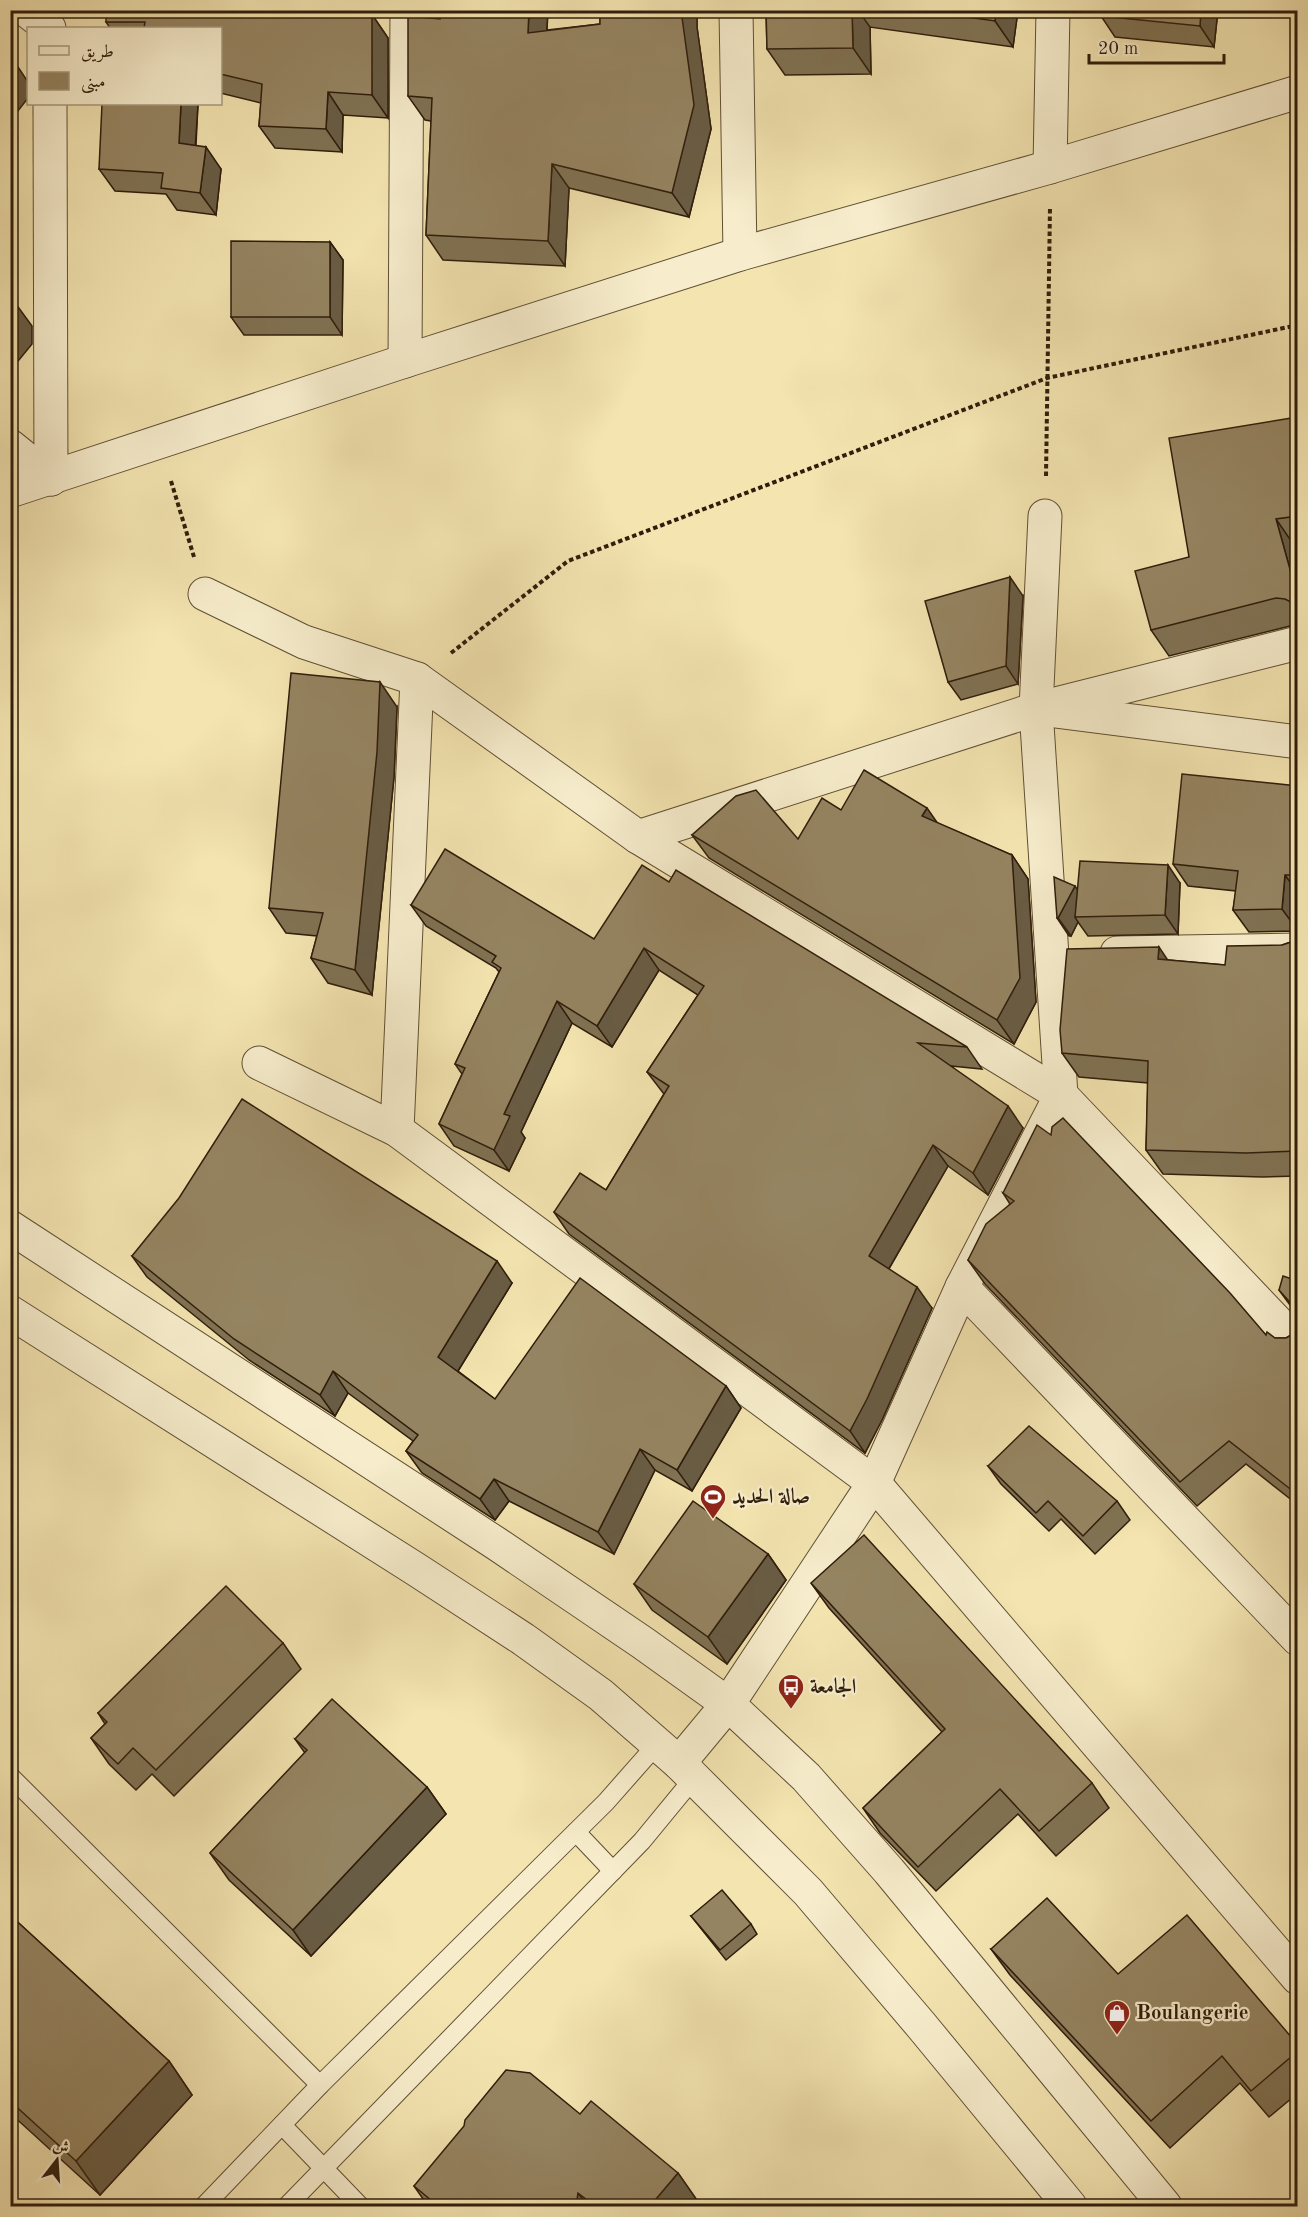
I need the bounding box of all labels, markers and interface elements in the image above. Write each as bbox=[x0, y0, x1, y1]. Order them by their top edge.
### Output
legend bbox=[27, 27, 222, 105]
scale bar bbox=[1089, 27, 1224, 65]
text: 20 m bbox=[1098, 40, 1138, 58]
text: طريق bbox=[81, 43, 114, 63]
text: مبنى bbox=[81, 73, 106, 94]
sports icon: صالة الحديد bbox=[698, 1482, 728, 1520]
place label: صالة الحديد bbox=[732, 1486, 810, 1509]
bus stop icon: الجامعة bbox=[776, 1672, 806, 1710]
place label: الجامعة bbox=[810, 1676, 856, 1698]
shop icon: Boulangerie bbox=[1102, 1998, 1132, 2036]
place label: Boulangerie bbox=[1136, 2003, 1249, 2024]
north arrow bbox=[27, 2130, 87, 2190]
text: ش bbox=[51, 2138, 71, 2158]

